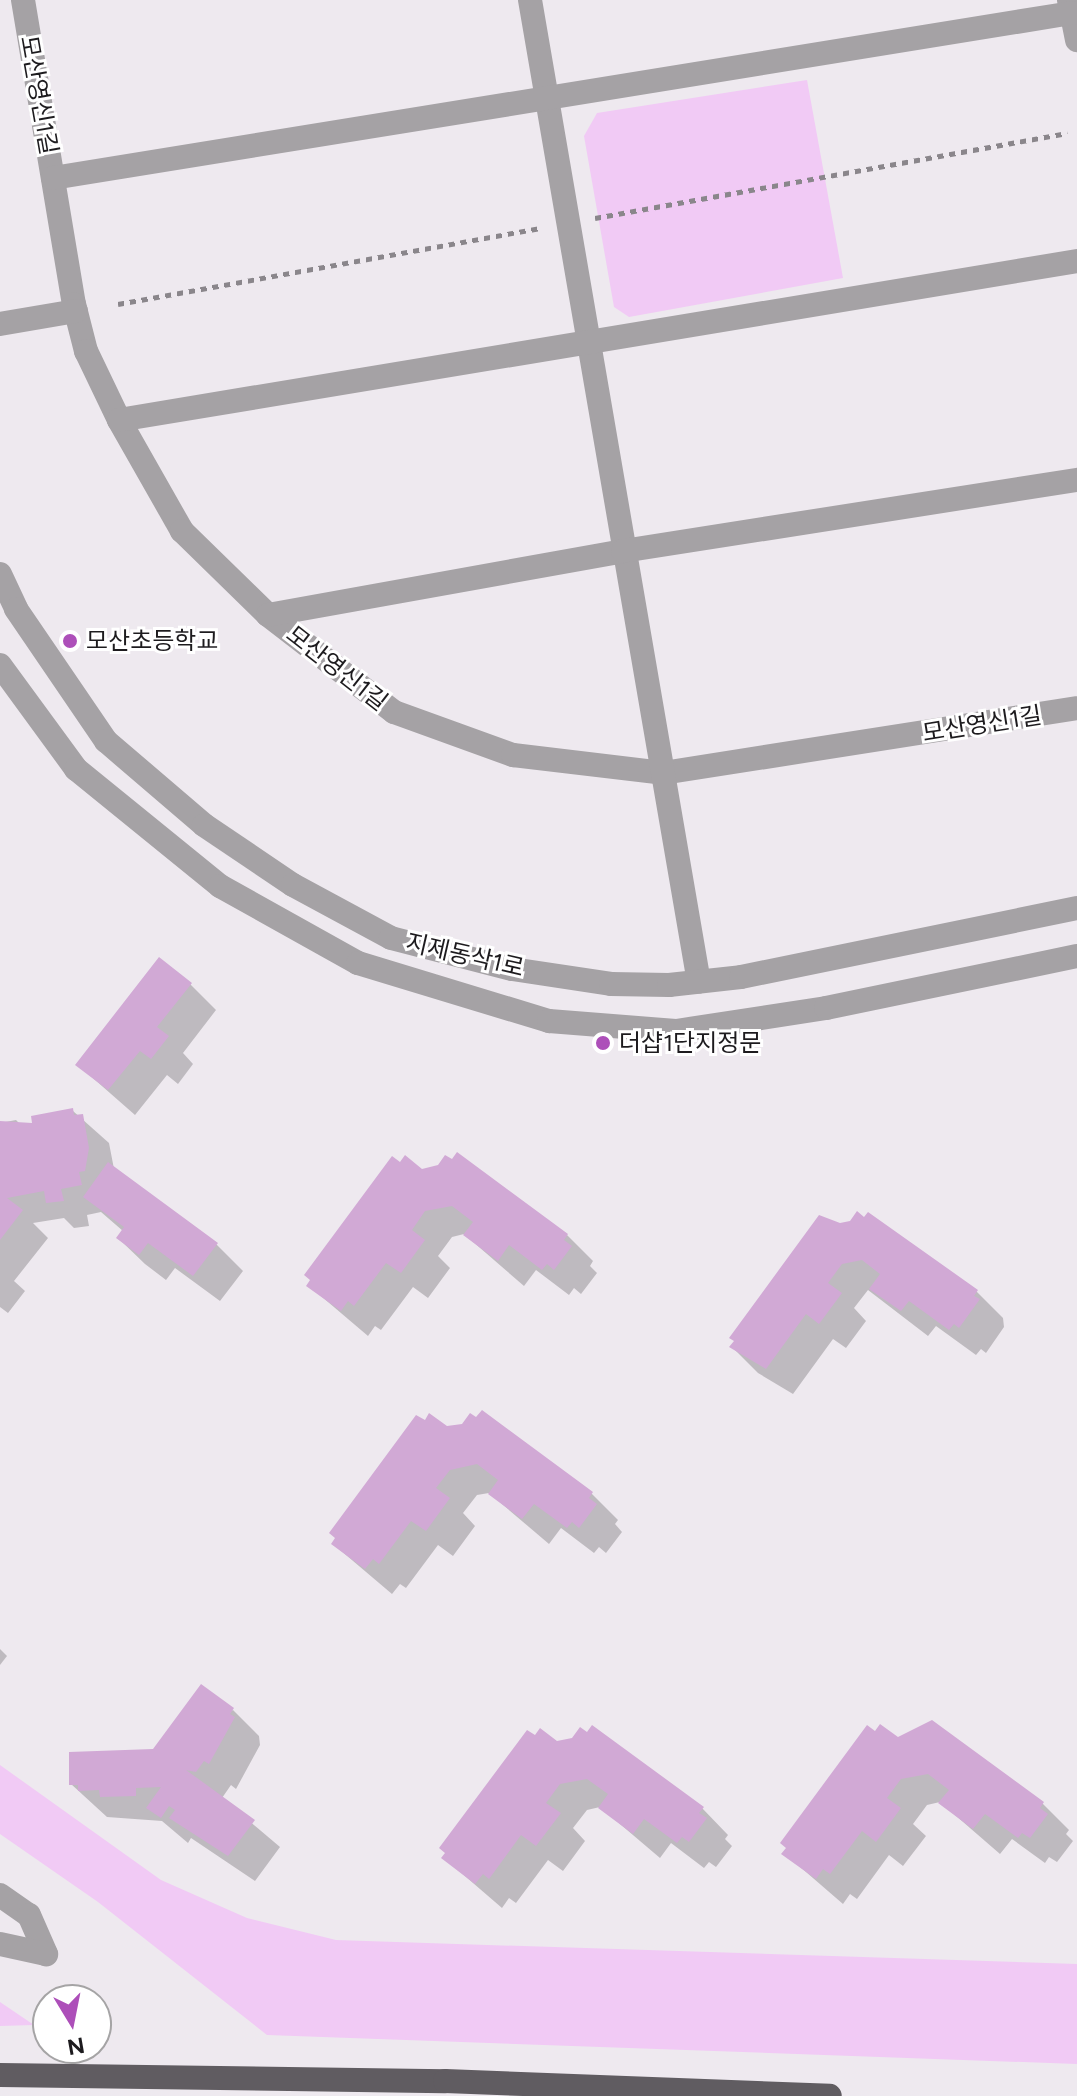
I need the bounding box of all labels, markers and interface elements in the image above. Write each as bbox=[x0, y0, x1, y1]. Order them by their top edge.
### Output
street label: 모산영신1길 bbox=[14, 33, 64, 157]
street label: 모산영신1길 bbox=[281, 620, 393, 716]
place label: 모산초등학교 bbox=[86, 627, 218, 655]
marker: 모산초등학교 bbox=[61, 632, 79, 650]
street label: 모산영신1길 bbox=[920, 700, 1044, 748]
street label: 지제동삭1로 bbox=[403, 927, 527, 983]
place label: 더샵1단지정문 bbox=[619, 1029, 761, 1057]
marker: 더샵1단지정문 bbox=[594, 1034, 612, 1052]
north arrow bbox=[32, 1984, 112, 2064]
text: N bbox=[65, 2031, 87, 2061]

